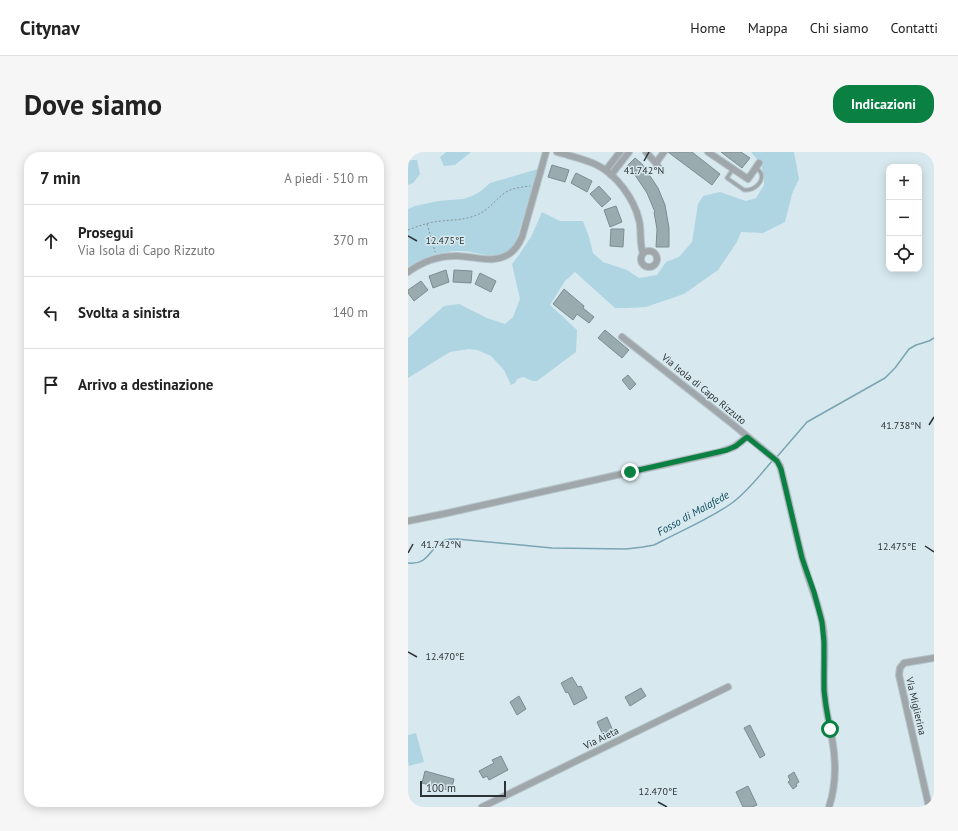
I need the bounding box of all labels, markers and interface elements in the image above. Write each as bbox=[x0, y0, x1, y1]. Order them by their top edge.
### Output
text: Citynav bbox=[20, 16, 80, 40]
text: Home bbox=[690, 19, 726, 37]
text: Mappa bbox=[748, 19, 788, 37]
text: Chi siamo bbox=[810, 19, 868, 37]
text: Contatti bbox=[890, 19, 938, 37]
button: Indicazioni bbox=[833, 85, 934, 123]
text: Dove siamo bbox=[24, 86, 162, 123]
text: 41.742°N bbox=[624, 164, 664, 177]
map controls bbox=[886, 164, 922, 272]
button: + bbox=[886, 164, 922, 200]
text: 7 min bbox=[40, 167, 81, 189]
text: A piedi · 510 m bbox=[284, 170, 368, 187]
button: − bbox=[886, 200, 922, 236]
text: Prosegui bbox=[78, 223, 134, 242]
icon: ahead bbox=[40, 230, 62, 252]
text: 370 m bbox=[333, 232, 368, 249]
text: 12.475°E bbox=[426, 234, 465, 247]
button: locate bbox=[886, 236, 922, 272]
text: Via Isola di Capo Rizzuto bbox=[78, 242, 215, 259]
icon: left bbox=[40, 302, 62, 324]
text: Svolta a sinistra bbox=[78, 303, 180, 322]
text: 140 m bbox=[333, 304, 368, 321]
street label: Via Isola di Capo Rizzuto bbox=[658, 350, 749, 427]
icon: arrive bbox=[40, 374, 62, 396]
text: Arrivo a destinazione bbox=[78, 375, 213, 394]
text: 41.738°N bbox=[881, 419, 921, 432]
route end bbox=[621, 463, 639, 481]
water label: Fosso di Malafede bbox=[654, 487, 732, 539]
text: 41.742°N bbox=[421, 538, 461, 551]
text: 12.475°E bbox=[878, 540, 917, 553]
text: 12.470°E bbox=[426, 650, 465, 663]
street label: Via Miglierina bbox=[903, 675, 929, 736]
route start bbox=[821, 720, 839, 738]
street label: Via Aieta bbox=[580, 724, 621, 753]
scale bar bbox=[420, 779, 506, 798]
text: 100 m bbox=[426, 781, 456, 795]
text: 12.470°E bbox=[639, 785, 678, 798]

